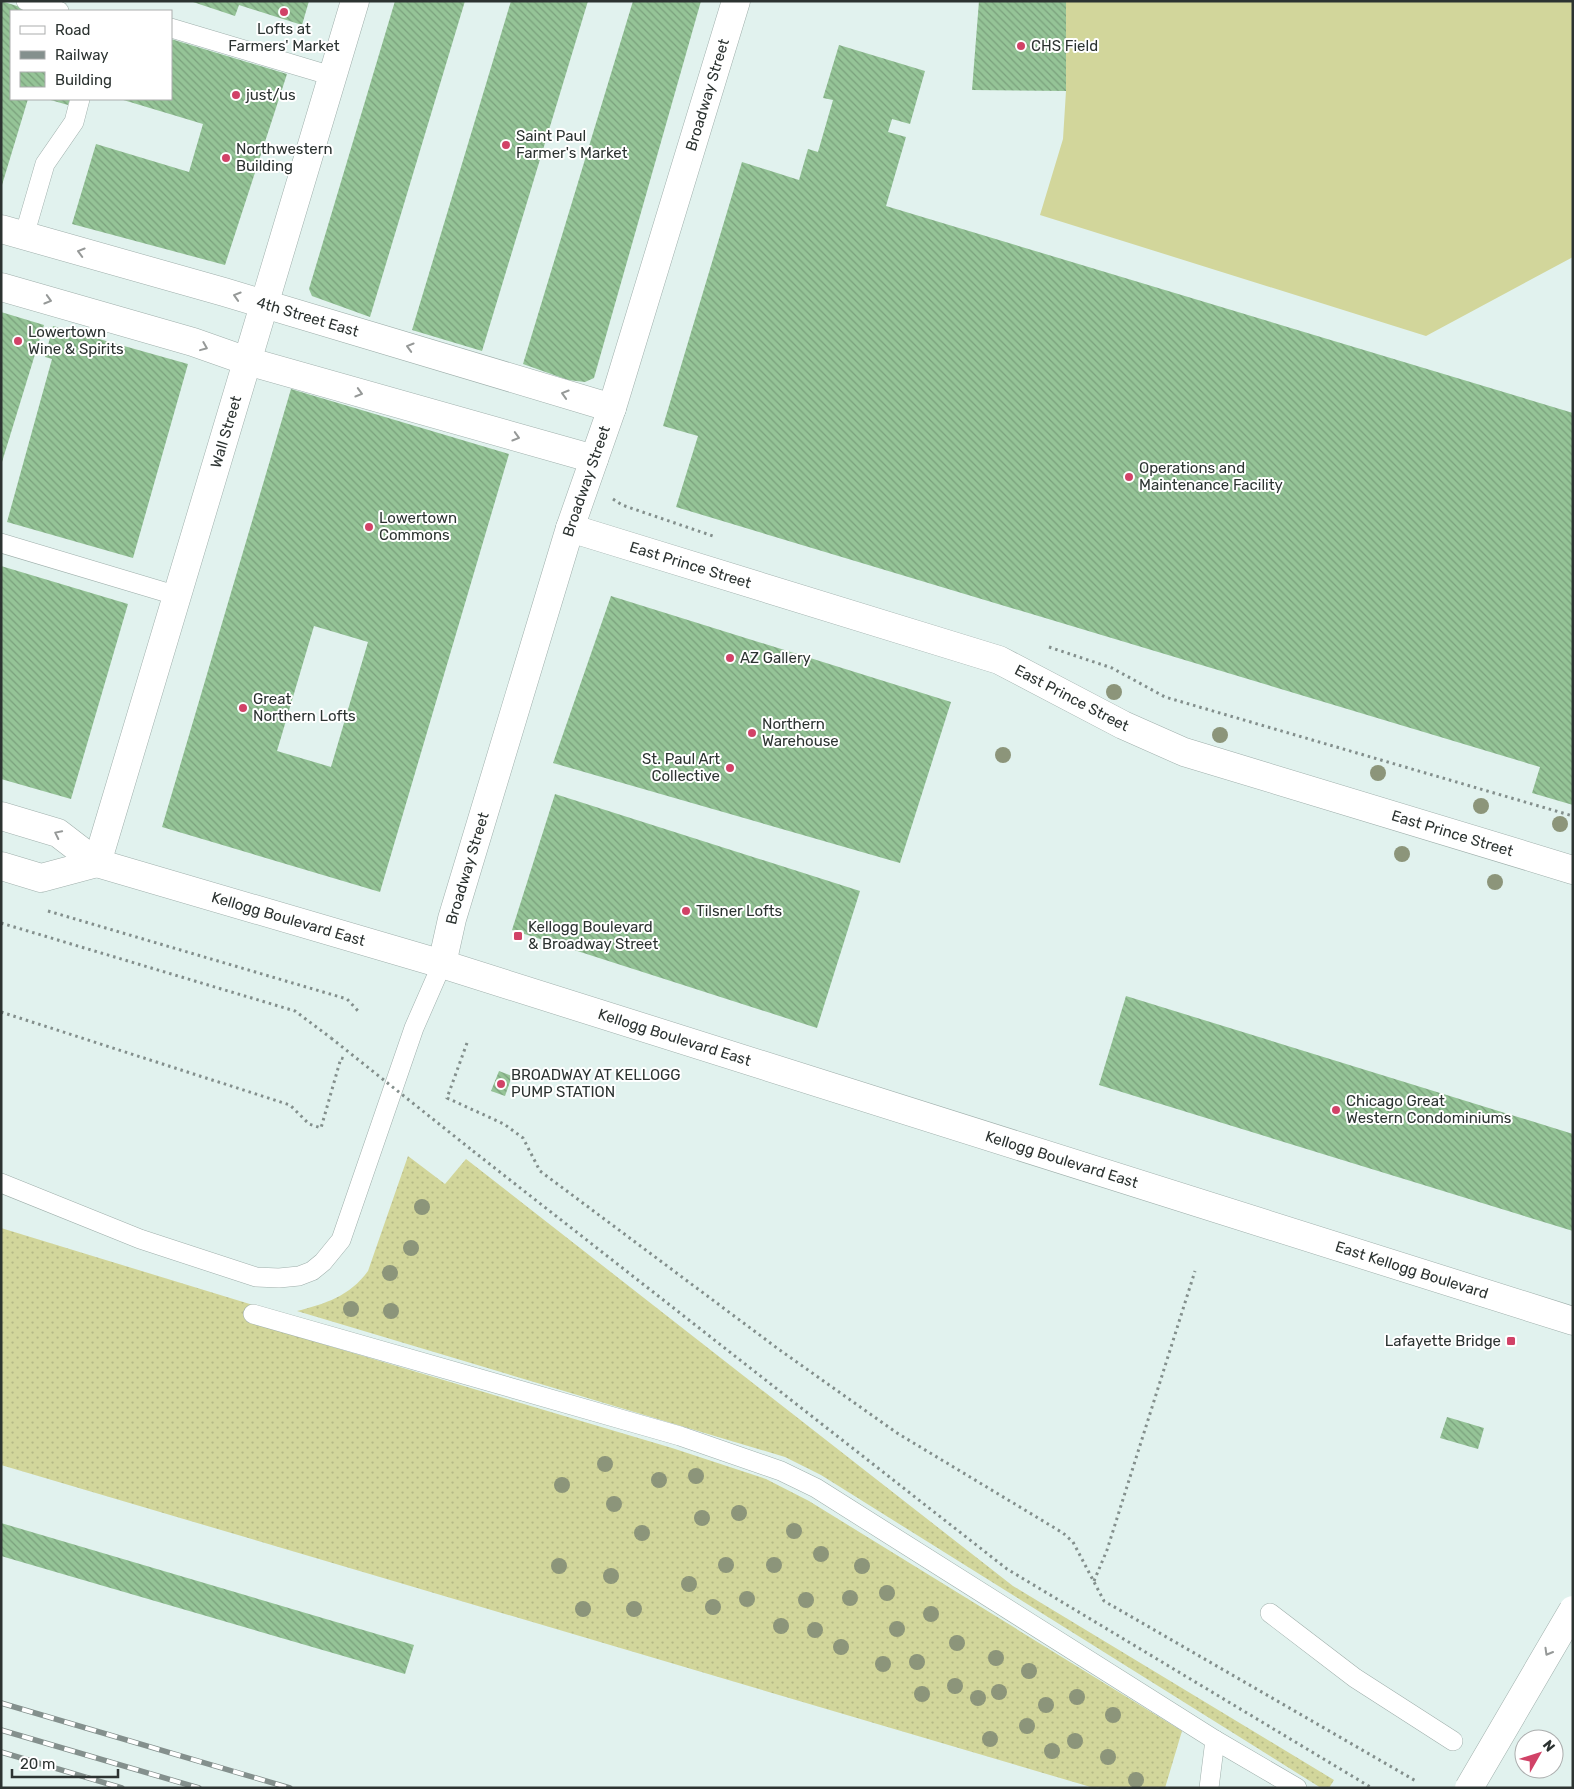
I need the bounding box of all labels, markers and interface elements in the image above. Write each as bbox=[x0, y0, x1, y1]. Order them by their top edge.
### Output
marker: Lofts at Farmers' Market bbox=[278, 6, 290, 18]
legend bbox=[10, 10, 172, 100]
place label: Lofts at Farmers' Market bbox=[228, 20, 340, 55]
text: Road bbox=[55, 21, 91, 39]
street label: Broadway Street bbox=[682, 36, 733, 153]
place label: CHS Field bbox=[1031, 37, 1098, 55]
marker: CHS Field bbox=[1015, 40, 1027, 52]
text: Railway bbox=[55, 46, 109, 64]
text: Building bbox=[55, 71, 112, 89]
place label: just/us bbox=[245, 86, 296, 104]
marker: just/us bbox=[230, 89, 242, 101]
place label: Saint Paul Farmer's Market bbox=[516, 127, 628, 162]
marker: Saint Paul Farmer's Market bbox=[500, 139, 512, 151]
place label: Northwestern Building bbox=[236, 140, 333, 175]
marker: Northwestern Building bbox=[220, 152, 232, 164]
one-way arrow bbox=[76, 247, 85, 258]
one-way arrow bbox=[234, 292, 242, 302]
street label: 4th Street East bbox=[254, 293, 361, 341]
one-way arrow bbox=[44, 295, 52, 305]
place label: Lowertown Wine & Spirits bbox=[28, 323, 124, 358]
marker: Lowertown Wine & Spirits bbox=[12, 335, 24, 347]
one-way arrow bbox=[199, 340, 208, 351]
one-way arrow bbox=[406, 343, 414, 353]
one-way arrow bbox=[355, 387, 364, 398]
one-way arrow bbox=[562, 389, 570, 399]
street label: Wall Street bbox=[207, 394, 245, 470]
street label: Broadway Street bbox=[559, 423, 614, 539]
one-way arrow bbox=[511, 431, 520, 442]
place label: Operations and Maintenance Facility bbox=[1139, 459, 1283, 494]
marker: Operations and Maintenance Facility bbox=[1123, 471, 1135, 483]
place label: Lowertown Commons bbox=[379, 509, 457, 544]
marker: Lowertown Commons bbox=[363, 521, 375, 533]
street label: East Prince Street bbox=[627, 538, 754, 592]
place label: AZ Gallery bbox=[740, 649, 811, 667]
marker: AZ Gallery bbox=[724, 652, 736, 664]
street label: East Prince Street bbox=[1012, 661, 1132, 735]
place label: Great Northern Lofts bbox=[253, 690, 356, 725]
marker: Great Northern Lofts bbox=[237, 702, 249, 714]
place label: Northern Warehouse bbox=[762, 715, 839, 750]
marker: Northern Warehouse bbox=[746, 727, 758, 739]
place label: St. Paul Art Collective bbox=[642, 750, 720, 785]
marker: St. Paul Art Collective bbox=[724, 762, 736, 774]
street label: East Prince Street bbox=[1389, 806, 1516, 860]
street label: Broadway Street bbox=[442, 810, 493, 926]
one-way arrow bbox=[54, 830, 63, 841]
street label: Kellogg Boulevard East bbox=[209, 888, 367, 950]
place label: Tilsner Lofts bbox=[696, 902, 783, 920]
marker: Tilsner Lofts bbox=[680, 905, 692, 917]
place label: Kellogg Boulevard & Broadway Street bbox=[528, 918, 658, 953]
marker: Kellogg Boulevard & Broadway Street bbox=[512, 930, 524, 942]
street label: Kellogg Boulevard East bbox=[596, 1005, 753, 1070]
place label: BROADWAY AT KELLOGG PUMP STATION bbox=[511, 1066, 681, 1101]
marker: BROADWAY AT KELLOGG PUMP STATION bbox=[495, 1078, 507, 1090]
place label: Chicago Great Western Condominiums bbox=[1346, 1092, 1512, 1127]
marker: Chicago Great Western Condominiums bbox=[1330, 1104, 1342, 1116]
street label: Kellogg Boulevard East bbox=[983, 1127, 1141, 1192]
street label: East Kellogg Boulevard bbox=[1333, 1238, 1490, 1303]
place label: Lafayette Bridge bbox=[1385, 1332, 1501, 1350]
marker: Lafayette Bridge bbox=[1505, 1335, 1517, 1347]
one-way arrow bbox=[1545, 1647, 1555, 1656]
north arrow bbox=[1514, 1729, 1564, 1779]
text: N bbox=[1539, 1737, 1558, 1755]
scale bar bbox=[12, 1746, 119, 1778]
text: 20 m bbox=[20, 1755, 55, 1773]

